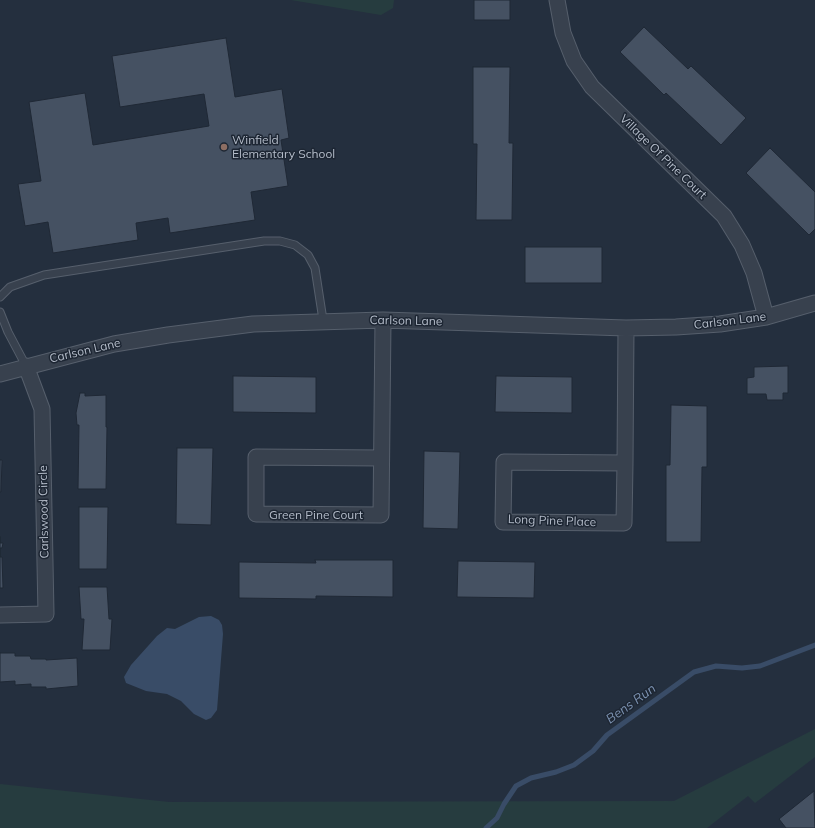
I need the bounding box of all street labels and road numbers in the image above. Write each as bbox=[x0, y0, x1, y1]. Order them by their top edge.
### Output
street label: Village Of Pine Court bbox=[617, 112, 709, 202]
street label: Carlson Lane bbox=[693, 309, 767, 333]
street label: Carlson Lane bbox=[370, 313, 442, 329]
street label: Carlson Lane bbox=[48, 336, 122, 366]
street label: Carlswood Circle bbox=[36, 465, 52, 559]
street label: Green Pine Court bbox=[269, 508, 363, 522]
street label: Long Pine Place bbox=[508, 512, 596, 530]

